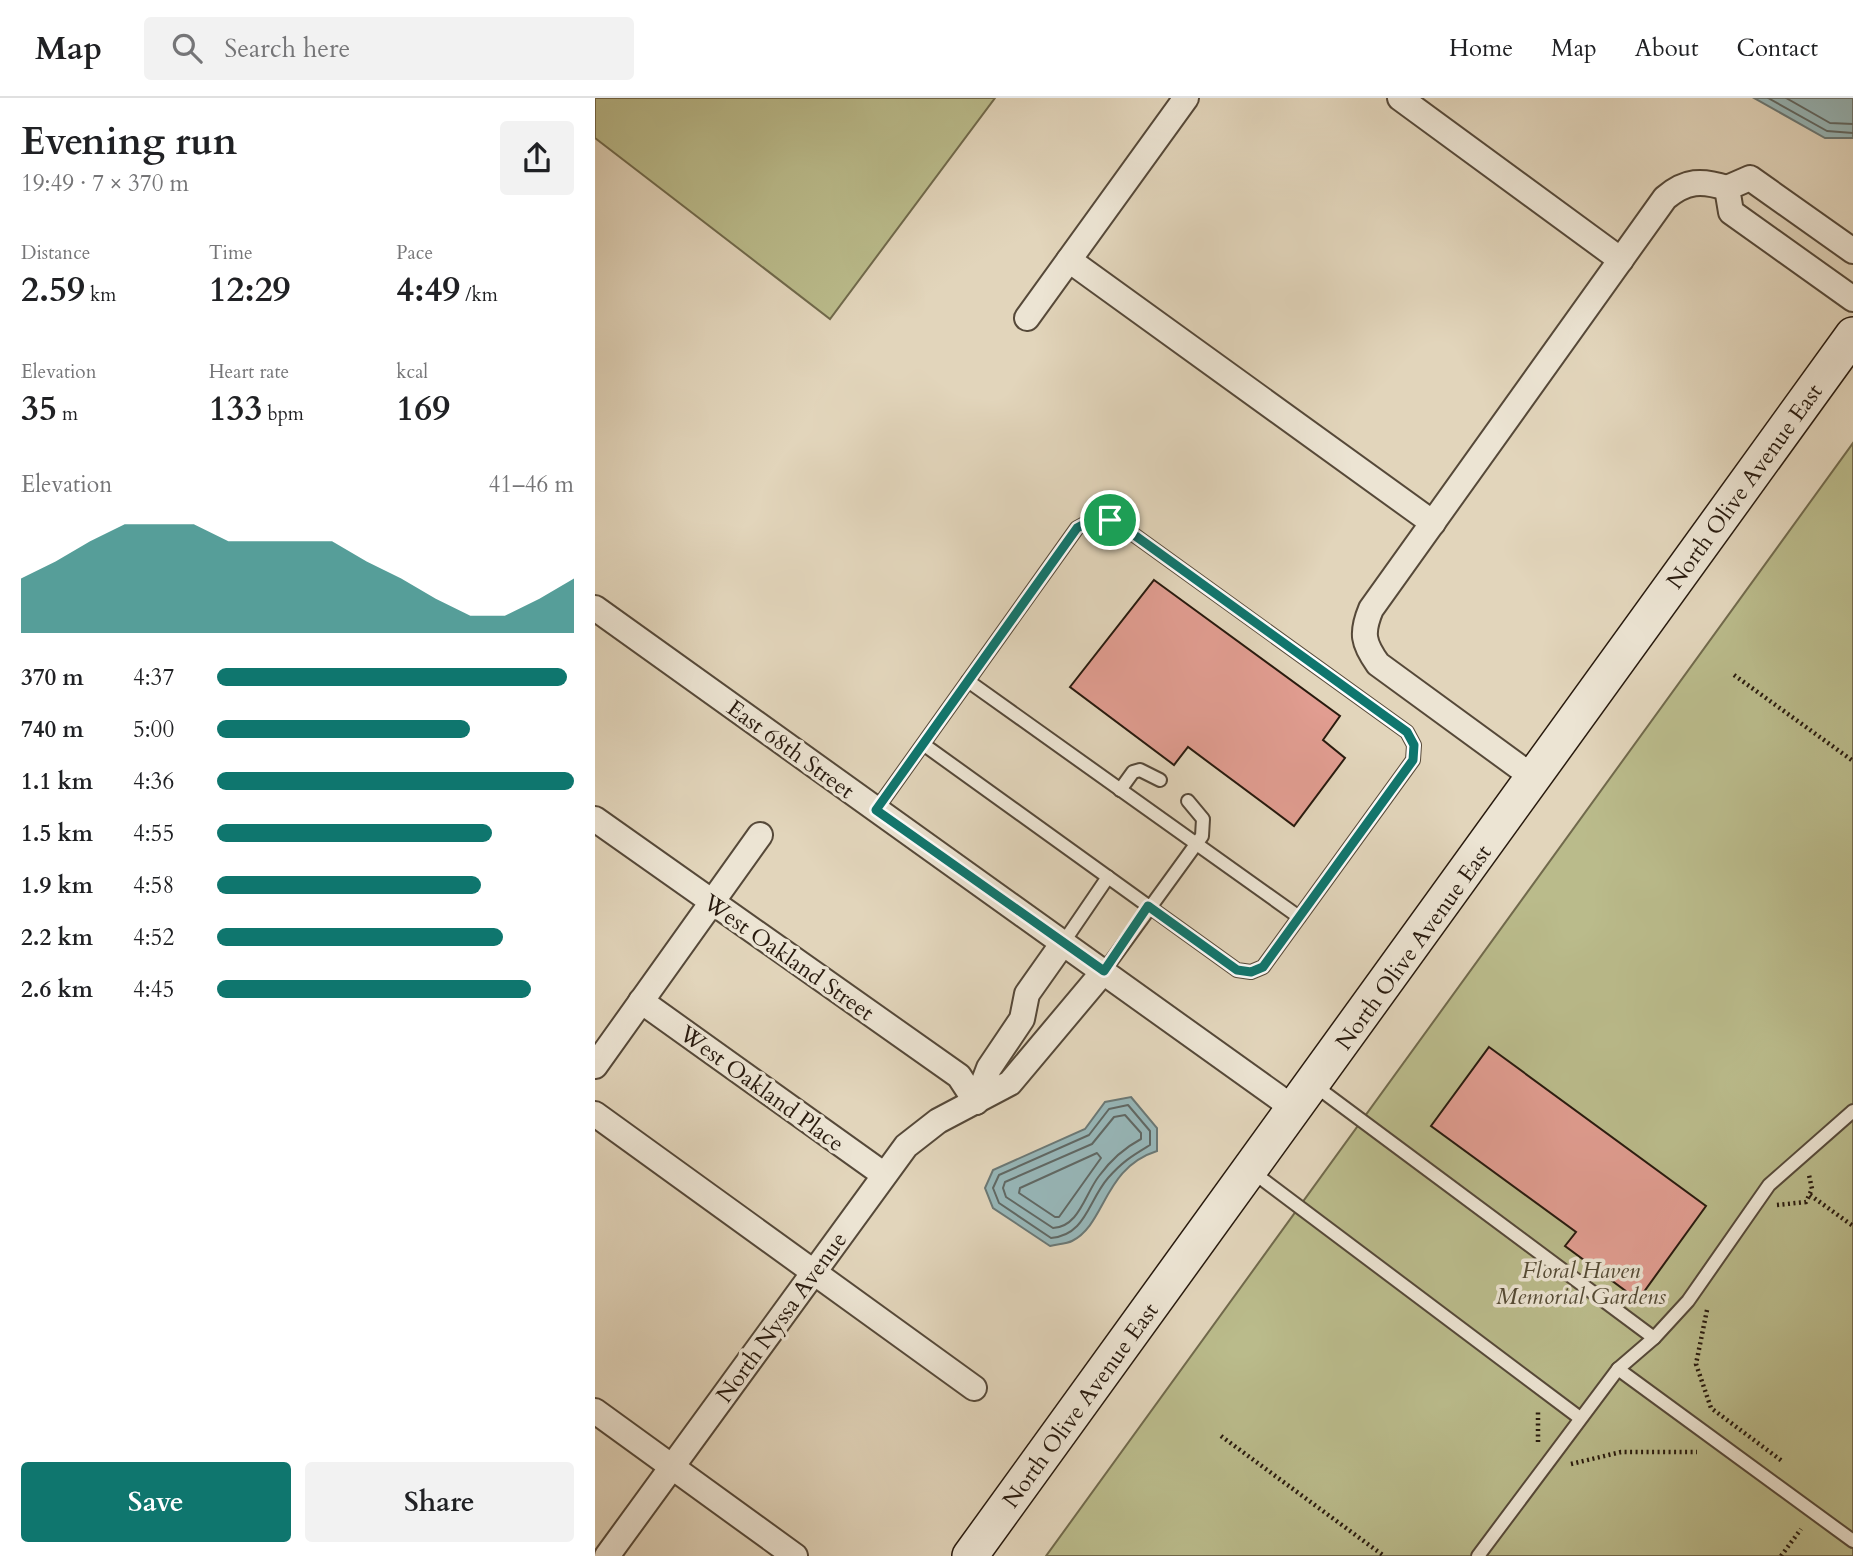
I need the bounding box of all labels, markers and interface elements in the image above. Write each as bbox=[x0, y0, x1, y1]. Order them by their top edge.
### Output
search box bbox=[144, 17, 634, 80]
text: Map bbox=[35, 26, 102, 71]
icon: search bbox=[168, 29, 206, 67]
text: Search here bbox=[224, 31, 350, 66]
text: Home bbox=[1449, 32, 1513, 65]
text: Map bbox=[1551, 32, 1597, 65]
text: About bbox=[1635, 32, 1699, 65]
text: Contact bbox=[1737, 32, 1818, 65]
text: Evening run bbox=[21, 116, 237, 168]
button: share bbox=[500, 121, 574, 195]
text: 19:49 · 7 × 370 m bbox=[21, 168, 189, 199]
text: Distance bbox=[21, 240, 90, 266]
text: Time bbox=[209, 240, 253, 266]
text: Pace bbox=[396, 240, 433, 266]
text: 2.59 bbox=[21, 266, 85, 314]
text: 12:29 bbox=[209, 266, 291, 314]
text: 4:49 bbox=[396, 266, 460, 314]
text: km bbox=[85, 282, 116, 308]
text: /km bbox=[460, 282, 498, 308]
text: Elevation bbox=[21, 359, 96, 385]
text: Heart rate bbox=[209, 359, 289, 385]
text: kcal bbox=[396, 359, 428, 385]
street label: North Olive Avenue East bbox=[1659, 377, 1829, 595]
text: 35 bbox=[21, 385, 57, 433]
text: 133 bbox=[209, 385, 262, 433]
text: 169 bbox=[396, 385, 450, 433]
text: m bbox=[57, 401, 78, 427]
text: bpm bbox=[262, 401, 304, 427]
text: Elevation bbox=[21, 469, 112, 500]
text: 41–46 m bbox=[489, 469, 574, 500]
pin bbox=[1080, 490, 1140, 550]
icon: arrive bbox=[1091, 501, 1129, 539]
text: 370 m bbox=[21, 662, 84, 693]
text: 4:37 bbox=[133, 662, 174, 693]
street label: East 68th Street bbox=[721, 693, 861, 806]
text: 740 m bbox=[21, 714, 84, 745]
text: 5:00 bbox=[133, 714, 174, 745]
text: 1.1 km bbox=[21, 766, 93, 797]
text: 4:36 bbox=[133, 766, 174, 797]
text: 1.5 km bbox=[21, 818, 93, 849]
text: 4:55 bbox=[133, 818, 174, 849]
street label: North Olive Avenue East bbox=[1328, 838, 1498, 1056]
text: 1.9 km bbox=[21, 870, 93, 901]
text: 4:58 bbox=[133, 870, 174, 901]
street label: West Oakland Street bbox=[696, 886, 880, 1028]
text: 2.2 km bbox=[21, 922, 93, 953]
text: 4:52 bbox=[133, 922, 174, 953]
text: 2.6 km bbox=[21, 974, 93, 1005]
text: 4:45 bbox=[133, 974, 174, 1005]
street label: West Oakland Place bbox=[672, 1017, 850, 1159]
street label: North Nyssa Avenue bbox=[709, 1226, 854, 1409]
park label: Floral Haven Memorial Gardens bbox=[1496, 1255, 1666, 1312]
street label: North Olive Avenue East bbox=[995, 1296, 1165, 1514]
button: Save bbox=[21, 1462, 291, 1542]
button: Share bbox=[305, 1462, 574, 1542]

